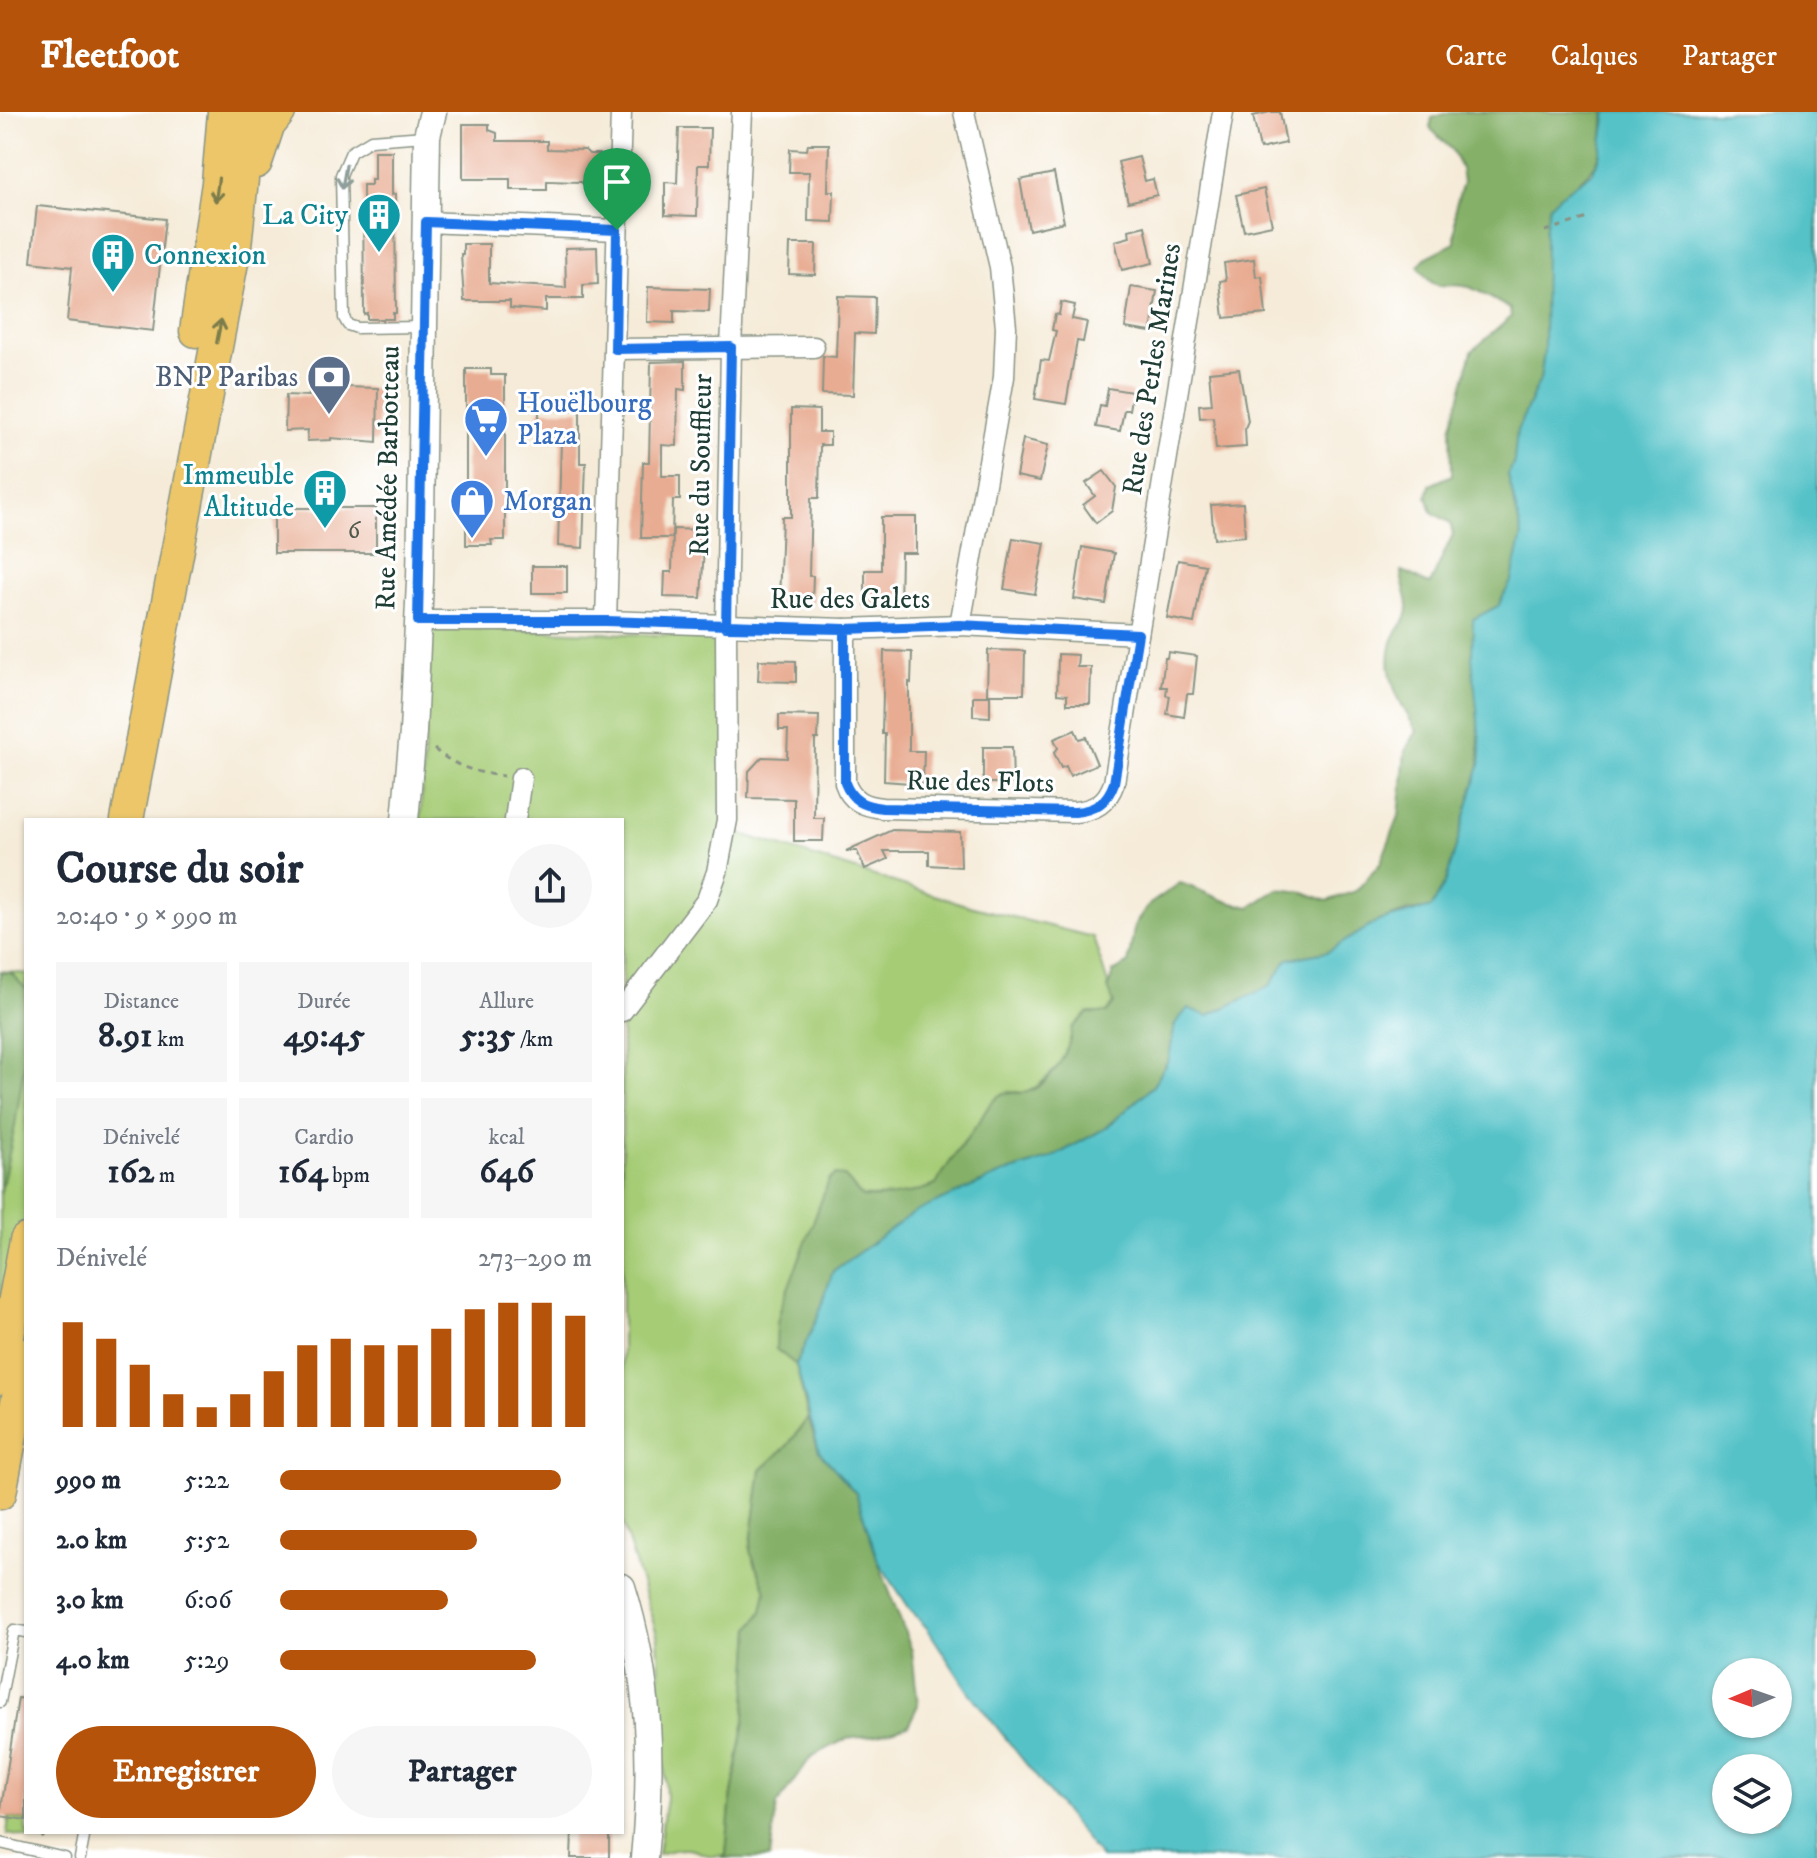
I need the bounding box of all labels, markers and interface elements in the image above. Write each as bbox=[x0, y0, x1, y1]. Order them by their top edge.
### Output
text: Fleetfoot bbox=[40, 32, 179, 80]
text: Carte bbox=[1445, 39, 1507, 74]
text: Calques bbox=[1551, 39, 1638, 74]
text: Partager bbox=[1682, 39, 1777, 74]
pin bbox=[583, 148, 651, 230]
icon: arrive bbox=[595, 160, 639, 204]
one-way arrow bbox=[335, 163, 350, 189]
one-way arrow bbox=[209, 176, 224, 203]
building icon: La City bbox=[355, 191, 403, 254]
place label: La City bbox=[262, 198, 349, 233]
building icon: Connexion bbox=[89, 231, 137, 294]
place label: Connexion bbox=[144, 238, 267, 273]
street label: Rue des Perles Marines bbox=[1115, 241, 1189, 497]
one-way arrow bbox=[212, 318, 227, 344]
street label: Rue Amédée Barbotteau bbox=[368, 345, 408, 611]
bank icon: BNP Paribas bbox=[305, 353, 353, 416]
place label: BNP Paribas bbox=[155, 360, 298, 395]
street label: Rue du Souffleur bbox=[682, 373, 720, 557]
place label: Houëlbourg Plaza bbox=[517, 386, 652, 453]
supermarket icon: Houëlbourg Plaza bbox=[462, 395, 510, 458]
place label: Immeuble Altitude bbox=[182, 458, 294, 525]
building icon: Immeuble Altitude bbox=[301, 467, 349, 530]
shop icon: Morgan bbox=[448, 477, 496, 540]
place label: Morgan bbox=[503, 484, 593, 519]
house number: 6 bbox=[348, 516, 362, 546]
street label: Rue des Galets bbox=[770, 582, 930, 617]
street label: Rue des Flots bbox=[906, 763, 1054, 801]
text: Course du soir bbox=[56, 842, 303, 897]
button: share bbox=[508, 844, 592, 928]
text: 20:40 · 9 × 990 m bbox=[56, 900, 237, 933]
text: Distance bbox=[103, 988, 179, 1015]
text: Durée bbox=[297, 988, 351, 1015]
text: Allure bbox=[479, 988, 534, 1015]
text: 8.91 bbox=[98, 1015, 152, 1057]
text: 49:45 bbox=[283, 1015, 365, 1057]
text: 5:35 bbox=[460, 1015, 515, 1057]
text: km bbox=[152, 1026, 185, 1053]
text: /km bbox=[515, 1026, 553, 1053]
text: Dénivelé bbox=[103, 1124, 180, 1151]
text: Cardio bbox=[294, 1124, 354, 1151]
text: kcal bbox=[489, 1124, 525, 1151]
text: 162 bbox=[107, 1151, 154, 1193]
text: 164 bbox=[278, 1151, 328, 1193]
text: 646 bbox=[479, 1151, 534, 1193]
text: m bbox=[154, 1162, 175, 1189]
text: bpm bbox=[328, 1162, 370, 1189]
text: Dénivelé bbox=[56, 1242, 147, 1275]
text: 273–290 m bbox=[478, 1242, 592, 1275]
text: 990 m bbox=[56, 1464, 121, 1497]
text: 5:22 bbox=[184, 1464, 229, 1497]
text: 2.0 km bbox=[56, 1524, 127, 1557]
text: 5:52 bbox=[184, 1524, 229, 1557]
text: 3.0 km bbox=[56, 1584, 124, 1617]
text: 6:06 bbox=[184, 1584, 232, 1617]
text: 4.0 km bbox=[56, 1644, 130, 1677]
text: 5:29 bbox=[184, 1644, 229, 1677]
north arrow bbox=[1712, 1658, 1792, 1738]
map controls bbox=[1712, 1658, 1792, 1834]
button: Enregistrer bbox=[56, 1726, 316, 1818]
button: Partager bbox=[332, 1726, 592, 1818]
button: layers bbox=[1712, 1754, 1792, 1834]

